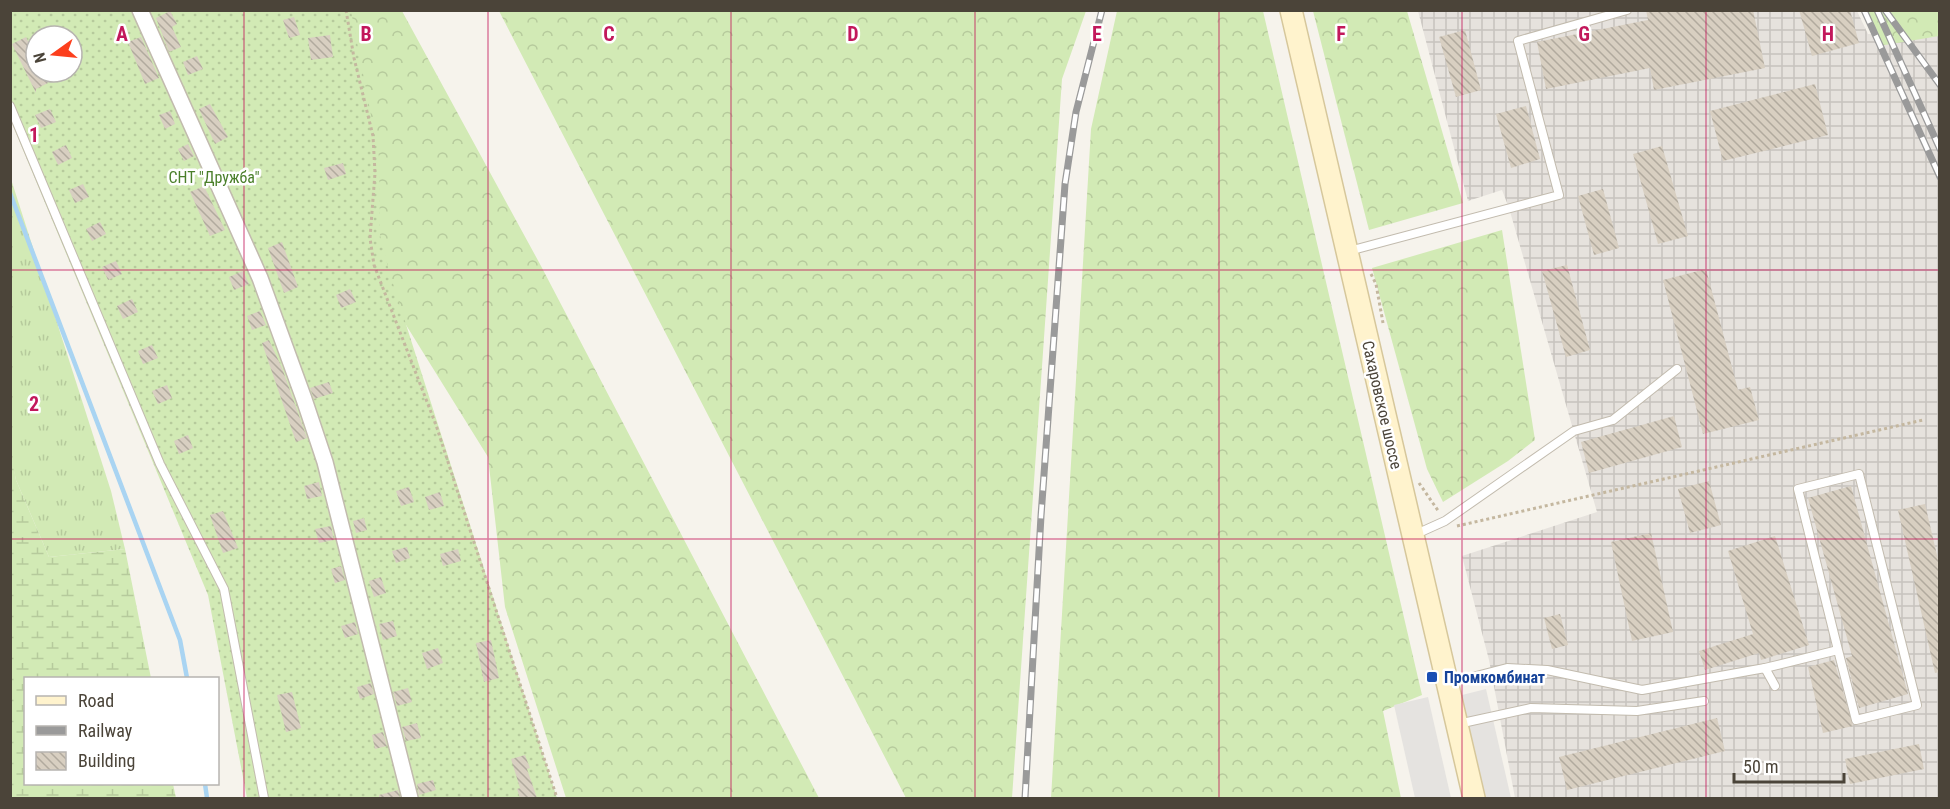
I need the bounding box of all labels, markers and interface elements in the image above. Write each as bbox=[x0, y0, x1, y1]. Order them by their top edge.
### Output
text: A bbox=[116, 22, 128, 46]
text: B bbox=[360, 22, 372, 46]
text: C bbox=[603, 22, 615, 46]
text: D bbox=[847, 22, 859, 46]
text: E bbox=[1092, 22, 1102, 46]
text: F bbox=[1336, 22, 1346, 46]
text: G bbox=[1578, 22, 1590, 46]
text: H bbox=[1822, 22, 1834, 46]
north arrow bbox=[24, 24, 84, 84]
text: N bbox=[30, 51, 50, 65]
text: 1 bbox=[29, 123, 39, 147]
park label: СНТ "Дружба" bbox=[168, 168, 260, 187]
street label: Сахаровское шоссе bbox=[1358, 339, 1406, 471]
text: 2 bbox=[29, 392, 39, 416]
place label: Промкомбинат bbox=[1444, 668, 1545, 687]
marker: Промкомбинат bbox=[1425, 670, 1439, 684]
legend bbox=[24, 677, 219, 785]
text: Road bbox=[78, 690, 114, 711]
text: Railway bbox=[78, 720, 133, 741]
scale bar bbox=[1734, 746, 1844, 784]
text: Building bbox=[78, 750, 135, 771]
text: 50 m bbox=[1743, 756, 1778, 777]

